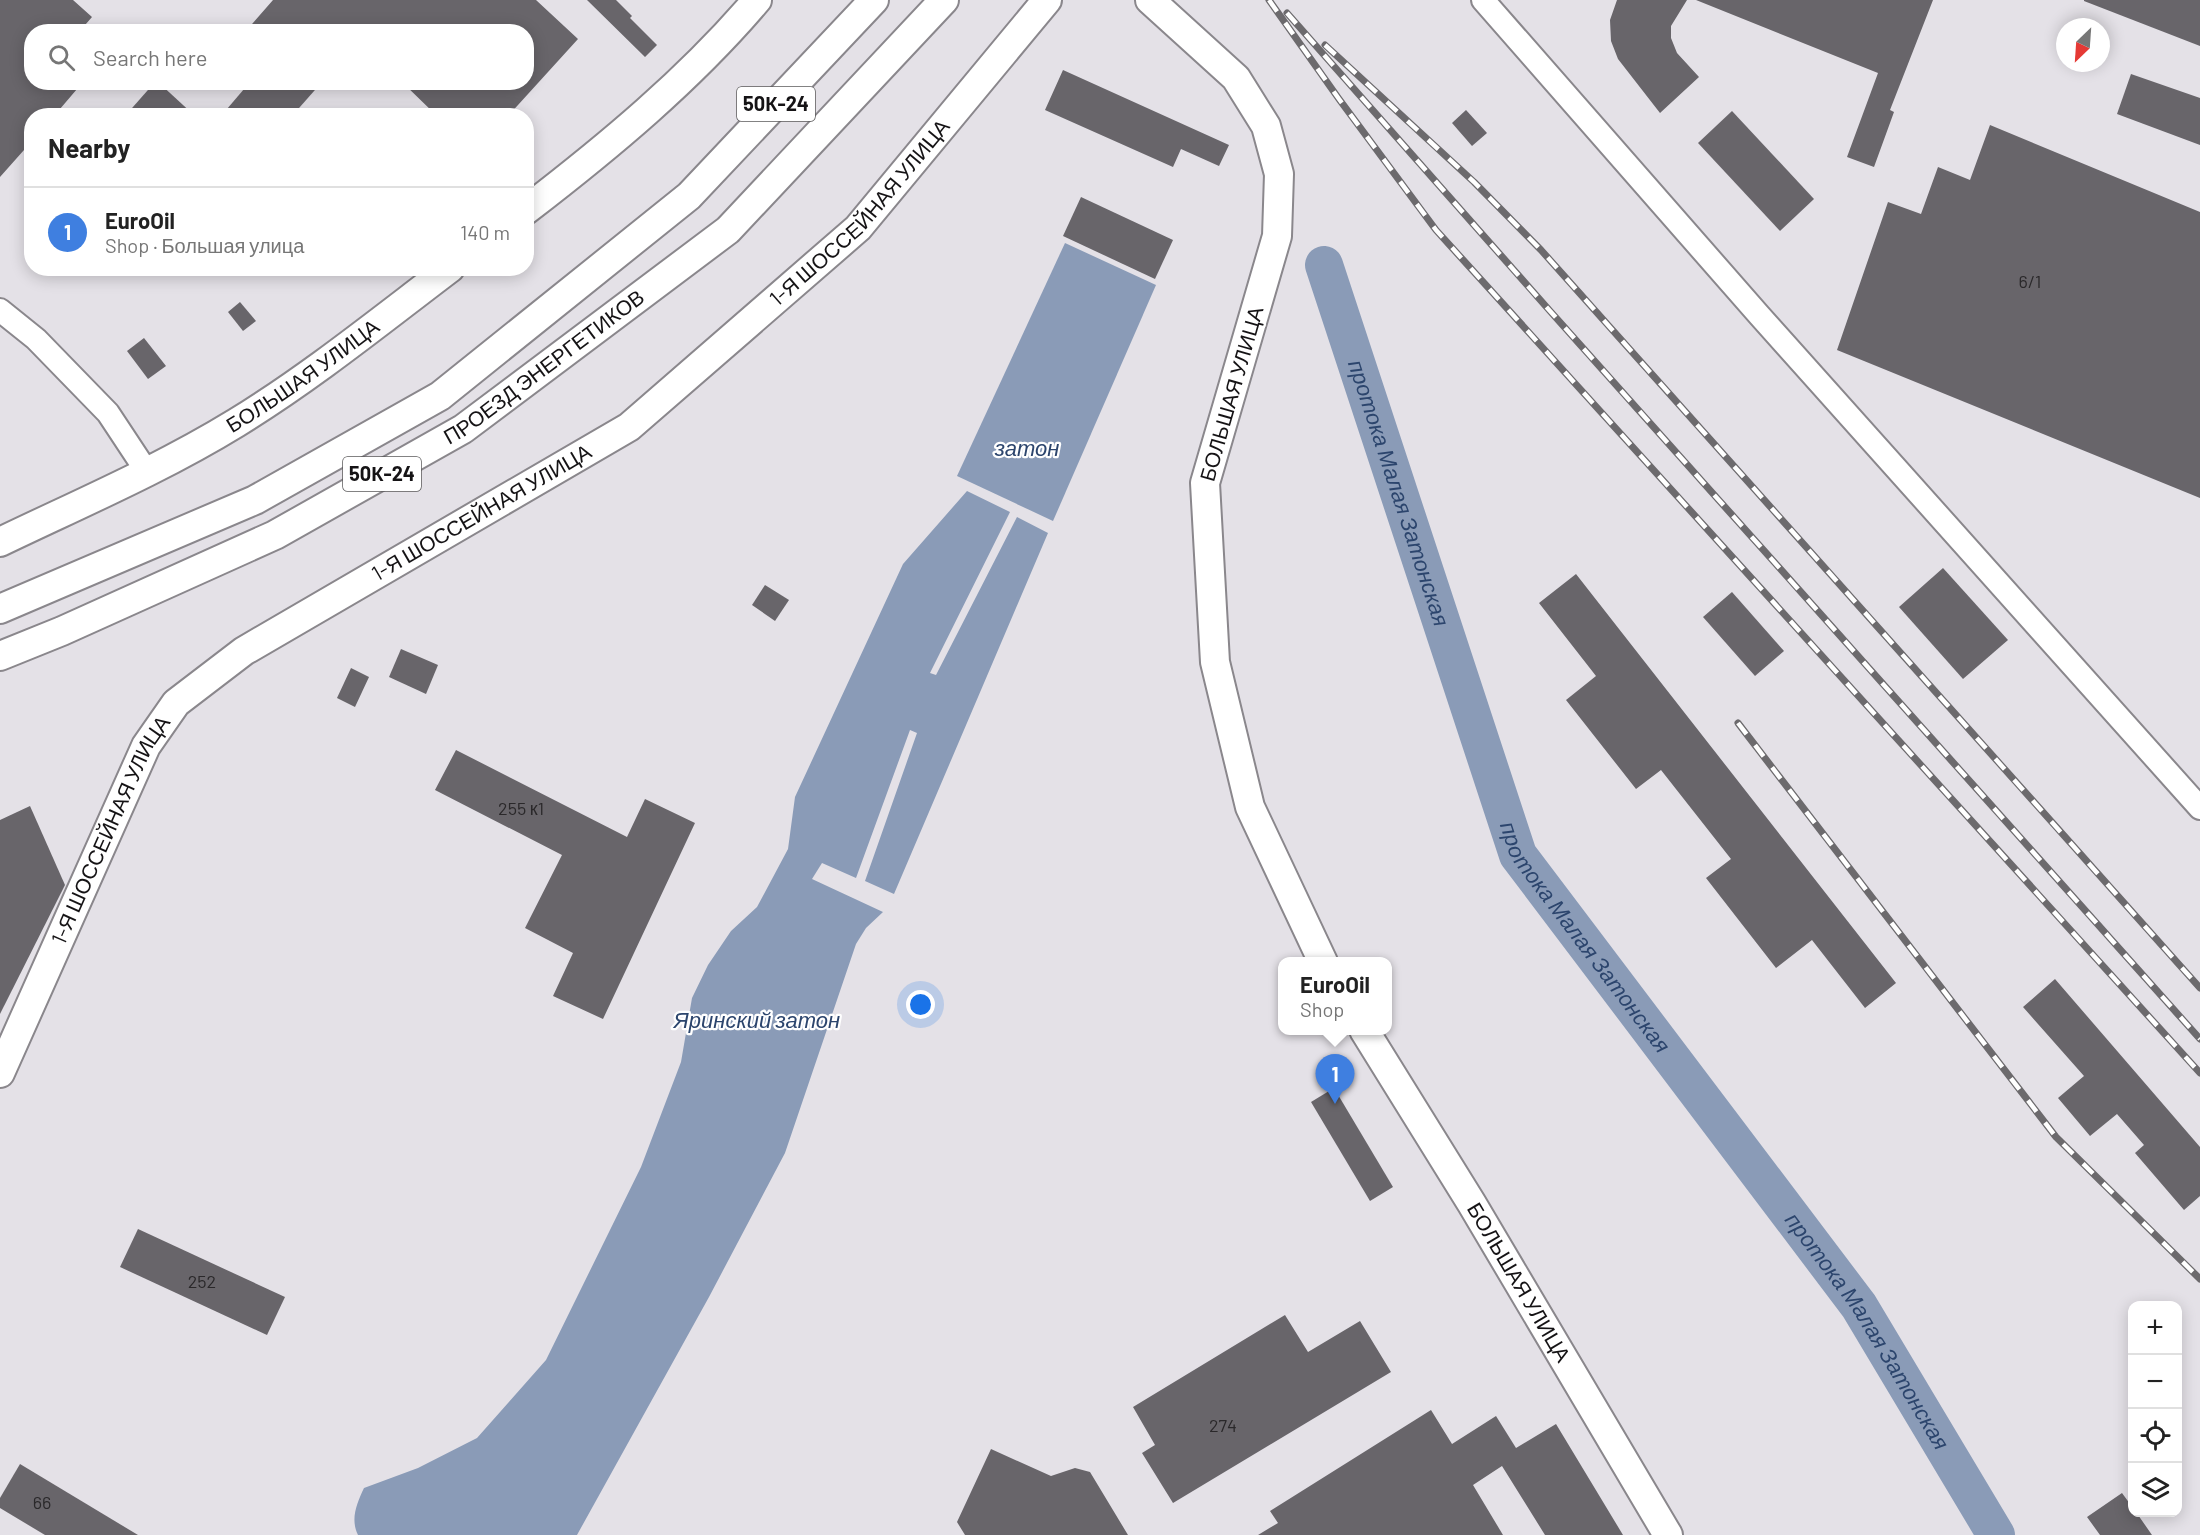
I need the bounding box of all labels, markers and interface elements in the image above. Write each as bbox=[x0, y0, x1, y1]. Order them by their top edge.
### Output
north arrow bbox=[2056, 18, 2110, 72]
search box bbox=[24, 24, 534, 90]
icon: search bbox=[45, 41, 78, 74]
text: Search here bbox=[93, 44, 207, 70]
road number: 50К-24 bbox=[737, 87, 815, 121]
street label: 1-Я ШОССЕЙНАЯ УЛИЦА bbox=[764, 114, 954, 310]
text: Nearby bbox=[48, 132, 130, 163]
text: EuroOil bbox=[105, 207, 175, 233]
text: 1 bbox=[64, 220, 71, 244]
text: 140 m bbox=[460, 220, 510, 244]
text: Shop · Большая улица bbox=[105, 233, 304, 257]
house number: 6/1 bbox=[2019, 270, 2041, 292]
street label: ПРОЕЗД ЭНЕРГЕТИКОВ bbox=[439, 284, 648, 448]
street label: БОЛЬШАЯ УЛИЦА bbox=[1194, 303, 1268, 484]
street label: БОЛЬШАЯ УЛИЦА bbox=[221, 313, 383, 437]
water label: протока Малая Затонская bbox=[1344, 356, 1456, 629]
water label: затон bbox=[994, 434, 1059, 460]
street label: 1-Я ШОССЕЙНАЯ УЛИЦА bbox=[367, 438, 595, 585]
road number: 50К-24 bbox=[343, 457, 421, 491]
street label: 1-Я ШОССЕЙНАЯ УЛИЦА bbox=[45, 710, 174, 948]
house number: 255 к1 bbox=[498, 797, 544, 819]
water label: протока Малая Затонская bbox=[1496, 818, 1677, 1057]
popup bbox=[1278, 957, 1392, 1035]
text: EuroOil bbox=[1300, 971, 1370, 997]
your location bbox=[906, 990, 935, 1019]
text: Shop bbox=[1300, 997, 1344, 1021]
water label: Яринский затон bbox=[673, 1006, 840, 1033]
pin: 1 bbox=[1316, 1054, 1354, 1104]
street label: БОЛЬШАЯ УЛИЦА bbox=[1463, 1197, 1577, 1366]
water label: протока Малая Затонская bbox=[1781, 1207, 1956, 1454]
house number: 252 bbox=[188, 1270, 216, 1292]
map controls bbox=[2128, 1301, 2182, 1517]
button: + bbox=[2128, 1301, 2182, 1355]
button: − bbox=[2128, 1355, 2182, 1409]
button: locate bbox=[2128, 1409, 2182, 1463]
house number: 274 bbox=[1209, 1414, 1237, 1436]
button: layers bbox=[2128, 1463, 2182, 1517]
house number: 66 bbox=[33, 1491, 51, 1513]

